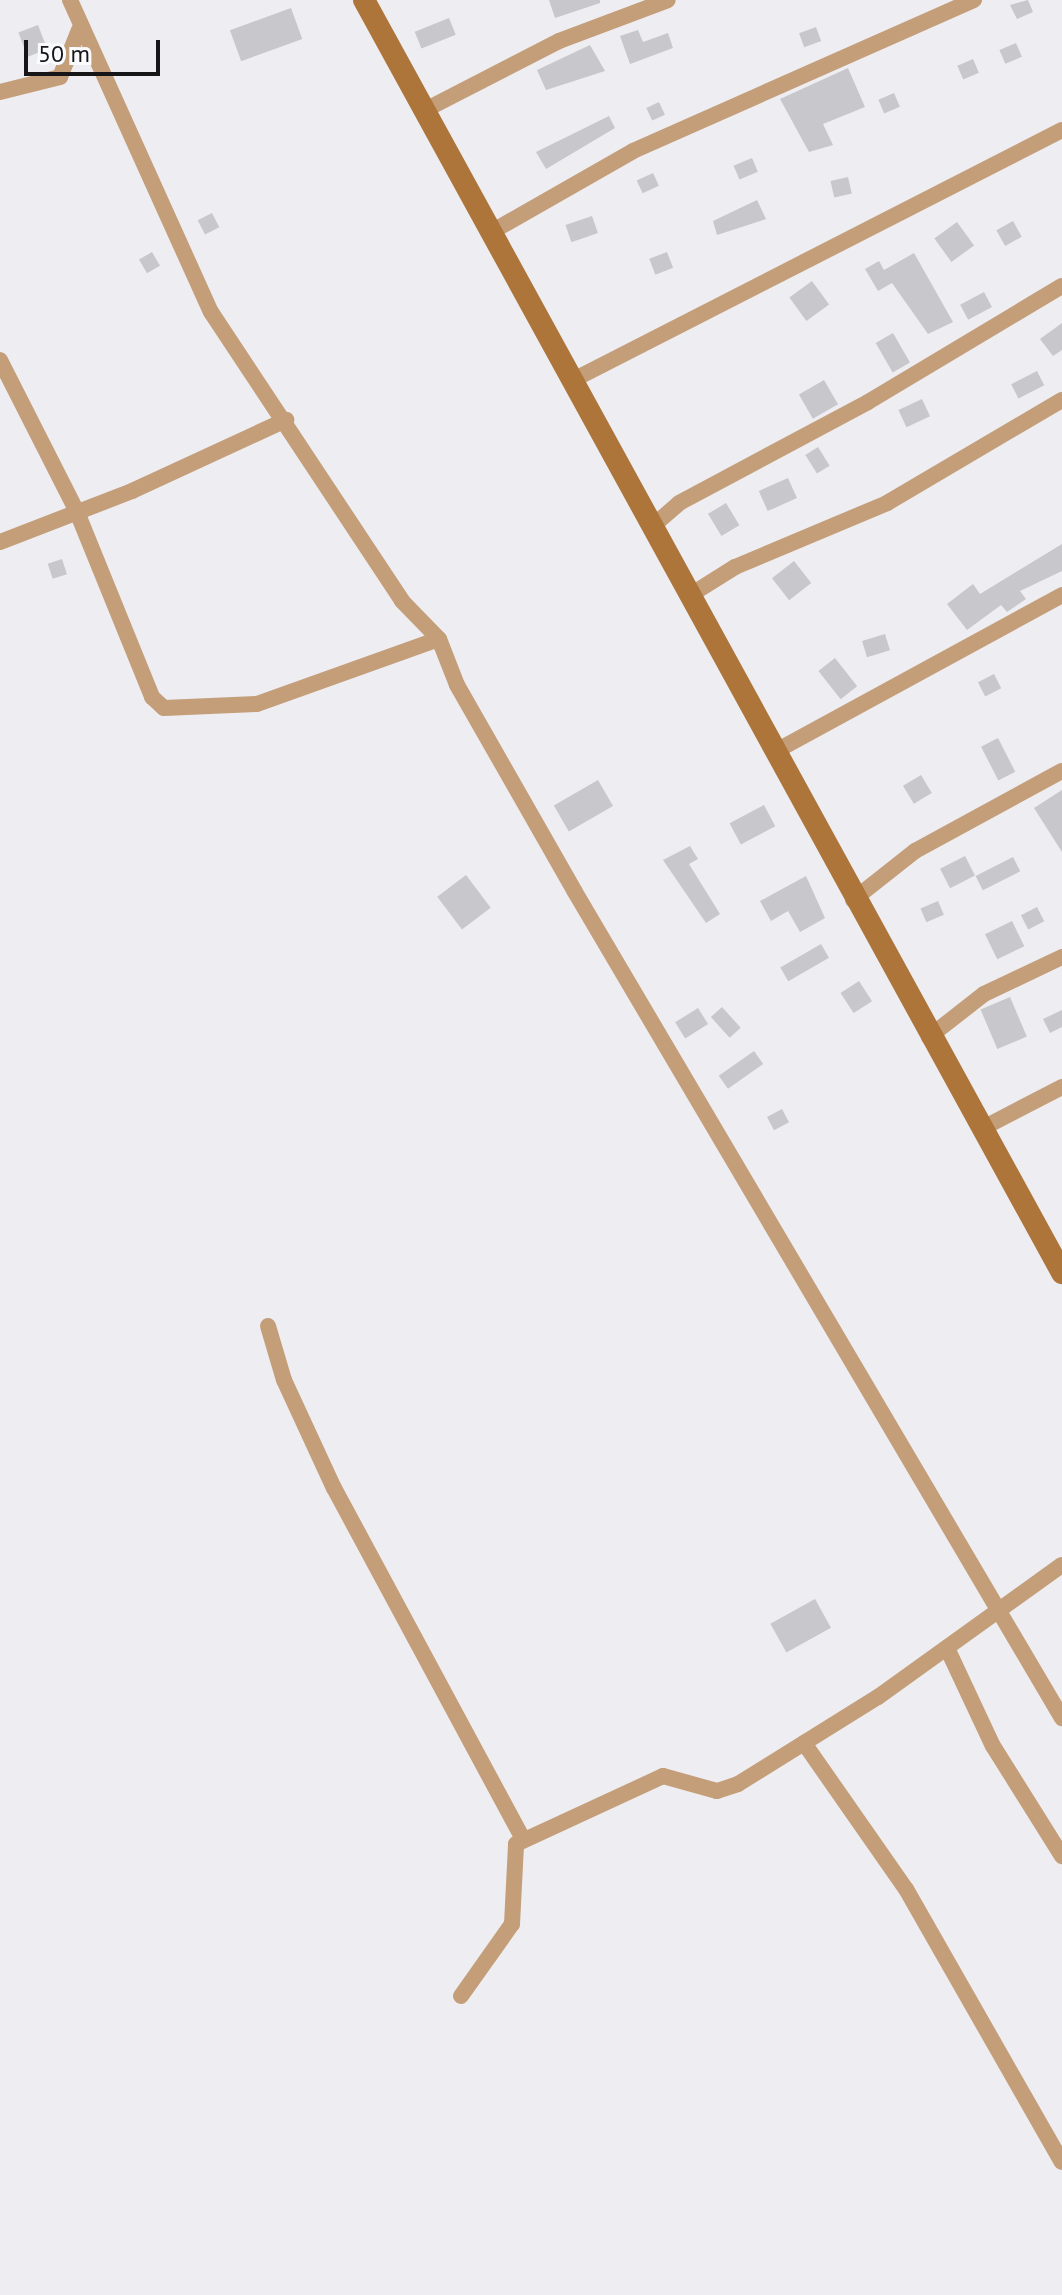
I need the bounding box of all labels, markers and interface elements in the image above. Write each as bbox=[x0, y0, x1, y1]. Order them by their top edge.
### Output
scale bar bbox=[28, 24, 164, 74]
text: 50 m bbox=[38, 38, 90, 69]

